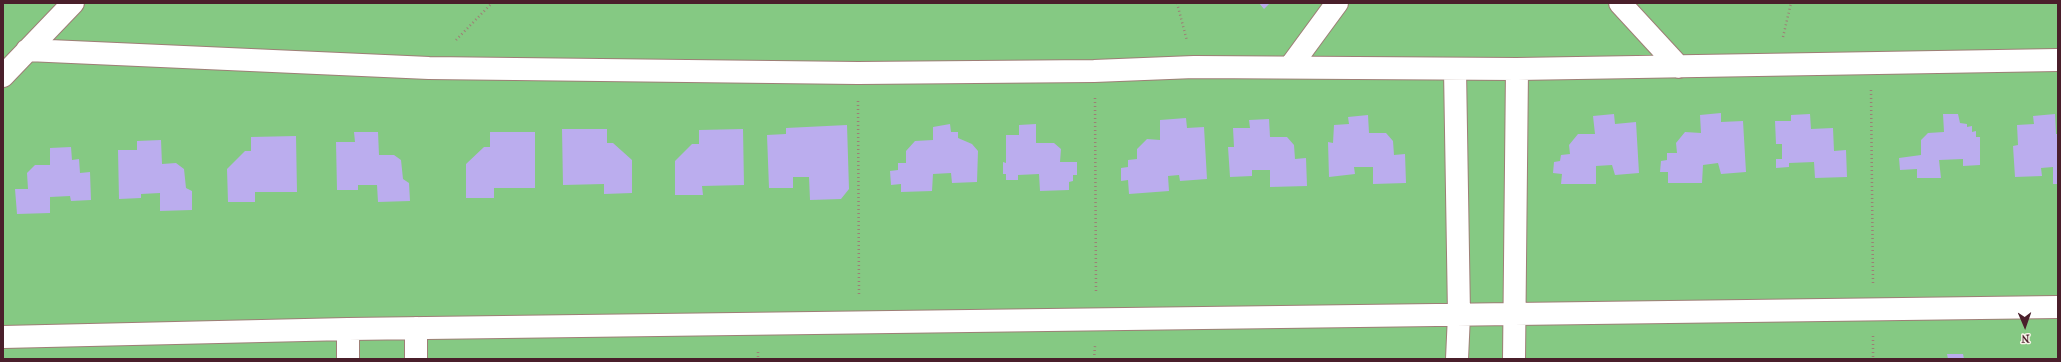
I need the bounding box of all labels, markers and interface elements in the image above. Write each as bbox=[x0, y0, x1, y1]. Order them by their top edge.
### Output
north arrow bbox=[2005, 306, 2045, 346]
text: N bbox=[2021, 332, 2030, 345]

